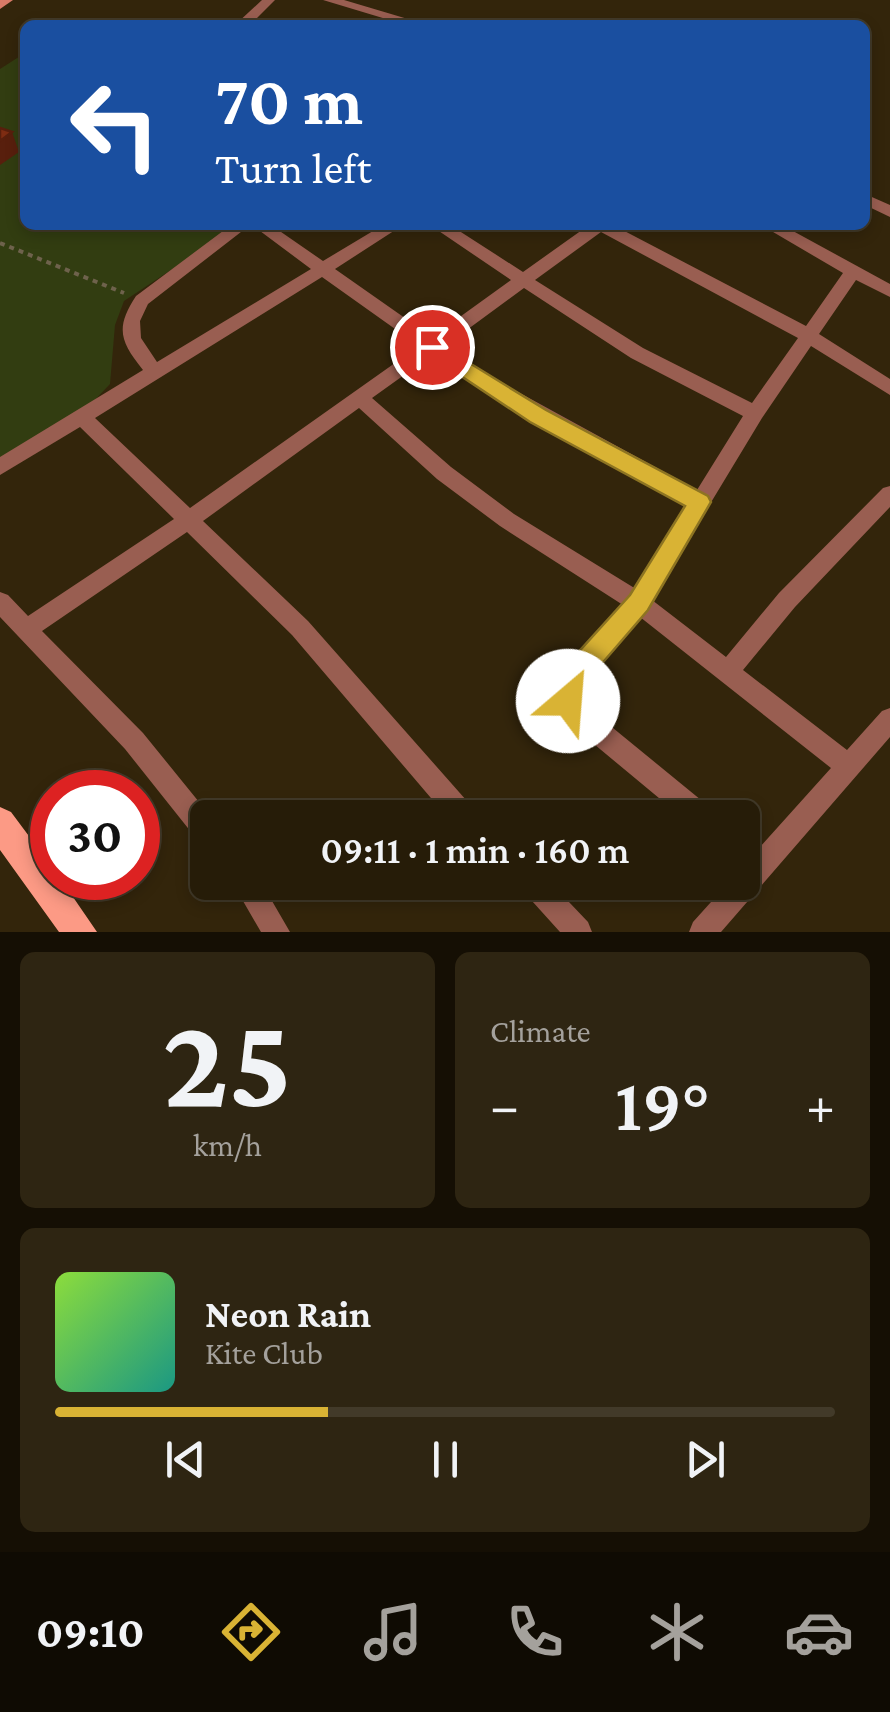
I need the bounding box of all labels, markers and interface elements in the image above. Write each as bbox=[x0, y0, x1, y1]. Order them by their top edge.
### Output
icon: left bbox=[50, 60, 180, 190]
text: 70 m bbox=[215, 61, 363, 139]
text: Turn left bbox=[215, 143, 372, 193]
pin bbox=[390, 305, 475, 390]
icon: arrive bbox=[405, 320, 460, 375]
position arrow bbox=[516, 649, 620, 753]
speed limit sign: 30 bbox=[30, 770, 160, 900]
text: 09:11 · 1 min · 160 m bbox=[321, 829, 629, 871]
text: 25 bbox=[163, 989, 293, 1134]
text: Climate bbox=[490, 1013, 591, 1049]
text: 19° bbox=[615, 1063, 710, 1146]
text: − bbox=[490, 1075, 519, 1136]
text: + bbox=[806, 1075, 835, 1136]
text: km/h bbox=[193, 1127, 262, 1163]
text: Neon Rain bbox=[205, 1293, 371, 1335]
text: Kite Club bbox=[205, 1335, 323, 1371]
icon: previous bbox=[158, 1432, 213, 1487]
icon: pause bbox=[418, 1432, 473, 1487]
icon: next bbox=[678, 1432, 733, 1487]
icon: directions bbox=[216, 1597, 286, 1667]
icon: music bbox=[358, 1597, 428, 1667]
icon: phone bbox=[500, 1597, 570, 1667]
icon: climate bbox=[642, 1597, 712, 1667]
icon: car bbox=[784, 1597, 854, 1667]
text: 09:10 bbox=[36, 1607, 145, 1657]

